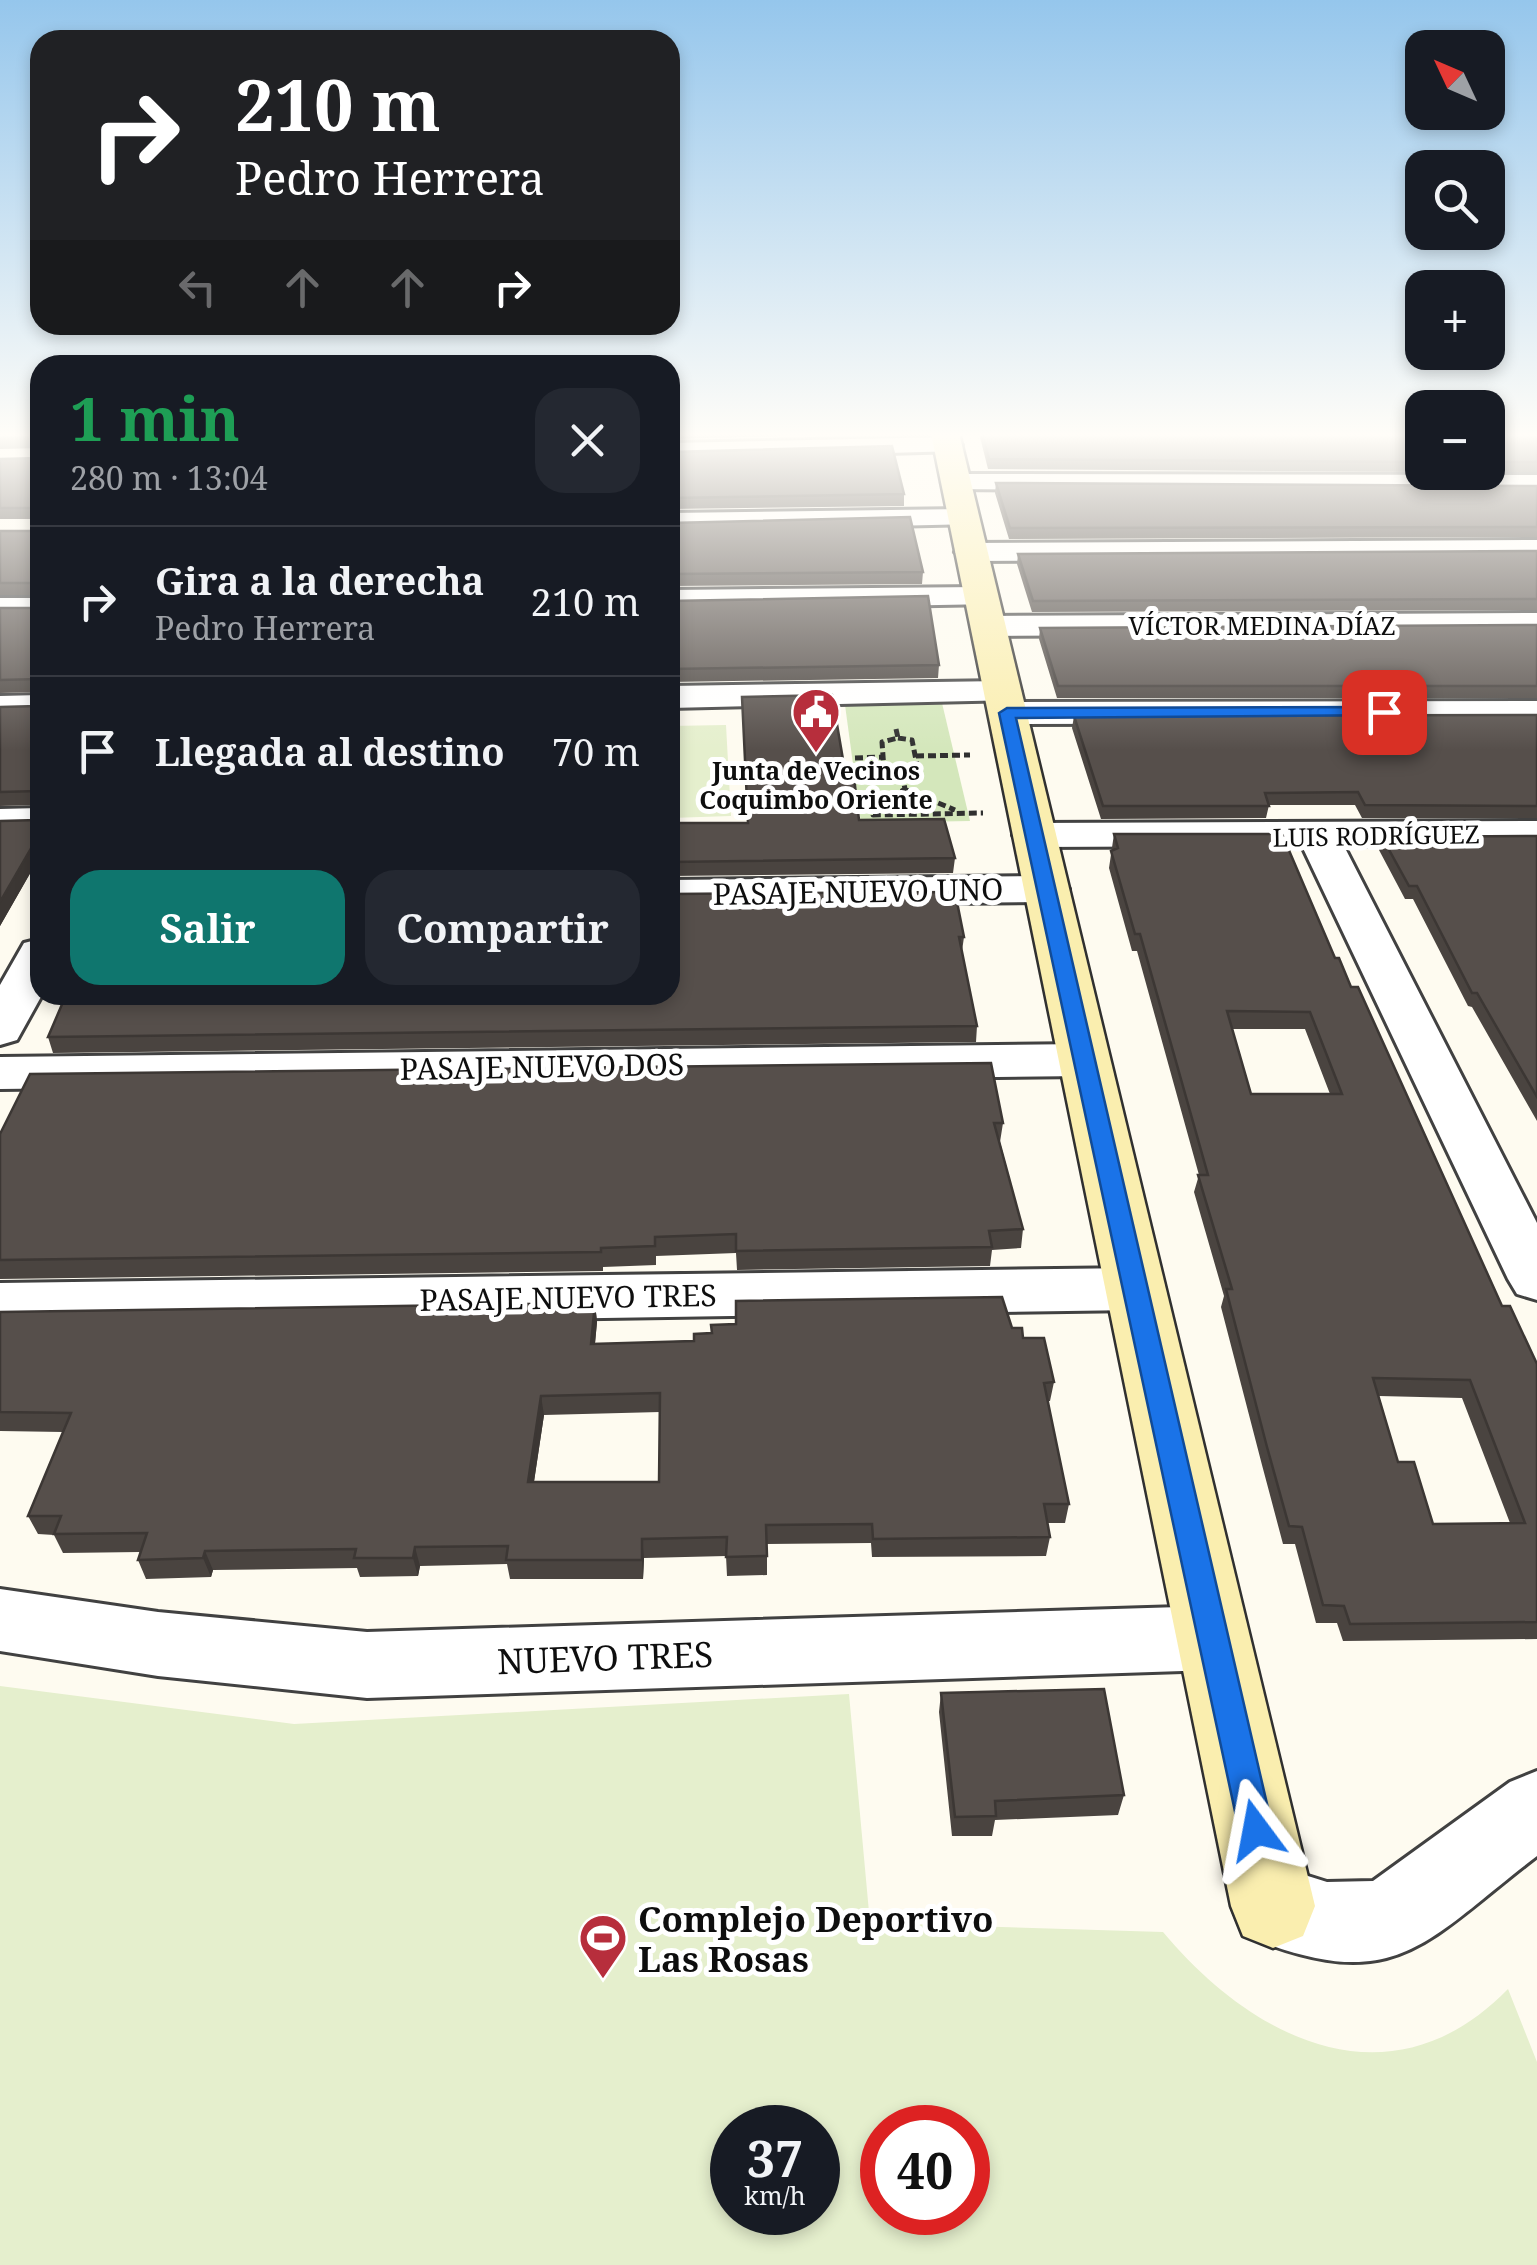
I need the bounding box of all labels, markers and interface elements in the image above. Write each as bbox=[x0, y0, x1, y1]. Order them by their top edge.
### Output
north arrow bbox=[1405, 30, 1505, 130]
map controls bbox=[1405, 30, 1505, 490]
text: 210 m bbox=[235, 56, 441, 152]
icon: right bbox=[70, 70, 200, 200]
text: Pedro Herrera bbox=[235, 147, 545, 208]
button: search bbox=[1405, 150, 1505, 250]
icon: left bbox=[170, 260, 225, 315]
icon: ahead bbox=[275, 260, 330, 315]
icon: ahead bbox=[380, 260, 435, 315]
icon: right bbox=[485, 260, 540, 315]
button: + bbox=[1405, 270, 1505, 370]
text: 1 min bbox=[70, 377, 240, 459]
button: close bbox=[535, 388, 640, 493]
button: − bbox=[1405, 390, 1505, 490]
text: 280 m · 13:04 bbox=[70, 456, 268, 499]
text: Gira a la derecha bbox=[155, 554, 484, 606]
icon: right bbox=[70, 574, 125, 629]
text: 210 m bbox=[530, 575, 640, 627]
text: Pedro Herrera bbox=[155, 606, 375, 649]
street label: VÍCTOR MEDINA DÍAZ bbox=[1128, 608, 1396, 642]
pin bbox=[1342, 670, 1427, 755]
icon: arrive bbox=[1357, 685, 1412, 740]
public building icon: Junta de Vecinos Coquimbo Oriente bbox=[790, 686, 842, 754]
icon: arrive bbox=[70, 724, 125, 779]
text: Llegada al destino bbox=[155, 725, 505, 777]
text: 70 m bbox=[552, 725, 640, 777]
place label: Junta de Vecinos Coquimbo Oriente bbox=[699, 753, 933, 816]
street label: LUIS RODRÍGUEZ bbox=[1272, 816, 1480, 854]
street label: PASAJE NUEVO UNO bbox=[712, 868, 1004, 914]
button: Salir bbox=[70, 870, 345, 985]
button: Compartir bbox=[365, 870, 640, 985]
street label: PASAJE NUEVO DOS bbox=[399, 1043, 685, 1089]
street label: PASAJE NUEVO TRES bbox=[419, 1274, 717, 1320]
street label: NUEVO TRES bbox=[496, 1630, 714, 1684]
position arrow bbox=[1204, 1778, 1308, 1882]
place label: Complejo Deportivo Las Rosas bbox=[638, 1895, 993, 1982]
sports icon: Complejo Deportivo Las Rosas bbox=[577, 1912, 629, 1980]
speed limit sign: 40 bbox=[860, 2105, 990, 2235]
text: 37 bbox=[747, 2124, 803, 2192]
text: km/h bbox=[744, 2178, 806, 2212]

